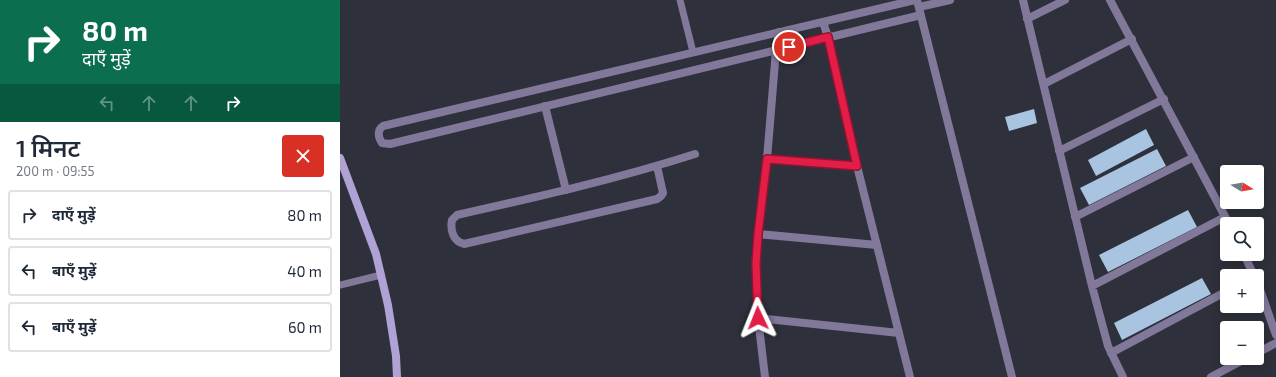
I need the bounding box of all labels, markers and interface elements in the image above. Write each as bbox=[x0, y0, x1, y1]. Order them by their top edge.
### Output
text: 80 m bbox=[82, 13, 148, 47]
icon: right bbox=[16, 16, 68, 68]
pin bbox=[772, 30, 806, 64]
icon: arrive bbox=[778, 36, 800, 58]
text: दाएँ मुड़ें bbox=[82, 47, 131, 69]
icon: left bbox=[96, 92, 118, 114]
icon: ahead bbox=[138, 92, 160, 114]
icon: ahead bbox=[180, 92, 202, 114]
icon: right bbox=[222, 92, 244, 114]
text: 1 मिनट bbox=[16, 133, 80, 162]
button: close bbox=[282, 135, 324, 177]
text: 200 m · 09:55 bbox=[16, 163, 94, 179]
north arrow bbox=[1220, 165, 1264, 209]
map controls bbox=[1220, 165, 1264, 365]
icon: right bbox=[18, 204, 40, 226]
text: दाएँ मुड़ें bbox=[52, 205, 96, 223]
text: 80 m bbox=[287, 206, 322, 224]
button: search bbox=[1220, 217, 1264, 261]
icon: left bbox=[18, 260, 40, 282]
text: बाएँ मुड़ें bbox=[52, 261, 96, 279]
text: 40 m bbox=[287, 262, 322, 280]
button: + bbox=[1220, 269, 1264, 313]
position arrow bbox=[737, 297, 779, 339]
icon: left bbox=[18, 316, 40, 338]
text: बाएँ मुड़ें bbox=[52, 317, 96, 335]
text: 60 m bbox=[288, 318, 322, 336]
button: − bbox=[1220, 321, 1264, 365]

